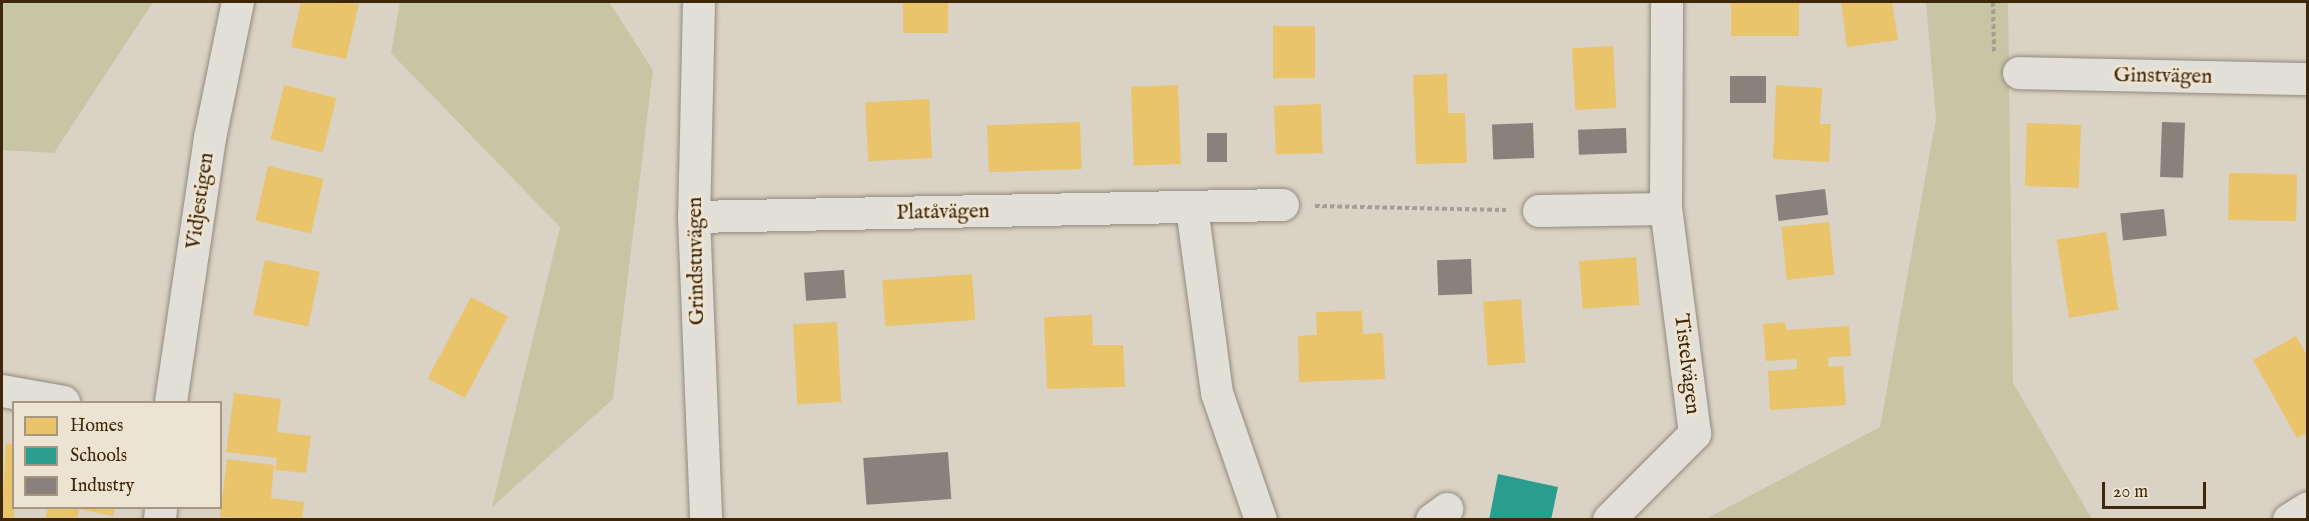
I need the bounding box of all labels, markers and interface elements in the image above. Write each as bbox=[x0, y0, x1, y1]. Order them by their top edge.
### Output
street label: Ginstvägen bbox=[2113, 64, 2213, 90]
street label: Vidjestigen bbox=[182, 151, 220, 251]
street label: Grindstuvägen bbox=[683, 197, 711, 325]
street label: Platåvägen bbox=[896, 200, 990, 226]
street label: Tistelvägen bbox=[1667, 312, 1705, 416]
legend bbox=[12, 401, 222, 509]
text: Homes bbox=[70, 415, 123, 438]
text: Schools bbox=[70, 445, 127, 468]
scale bar bbox=[2105, 470, 2208, 508]
text: Industry bbox=[70, 475, 134, 498]
text: 20 m bbox=[2113, 481, 2148, 504]

